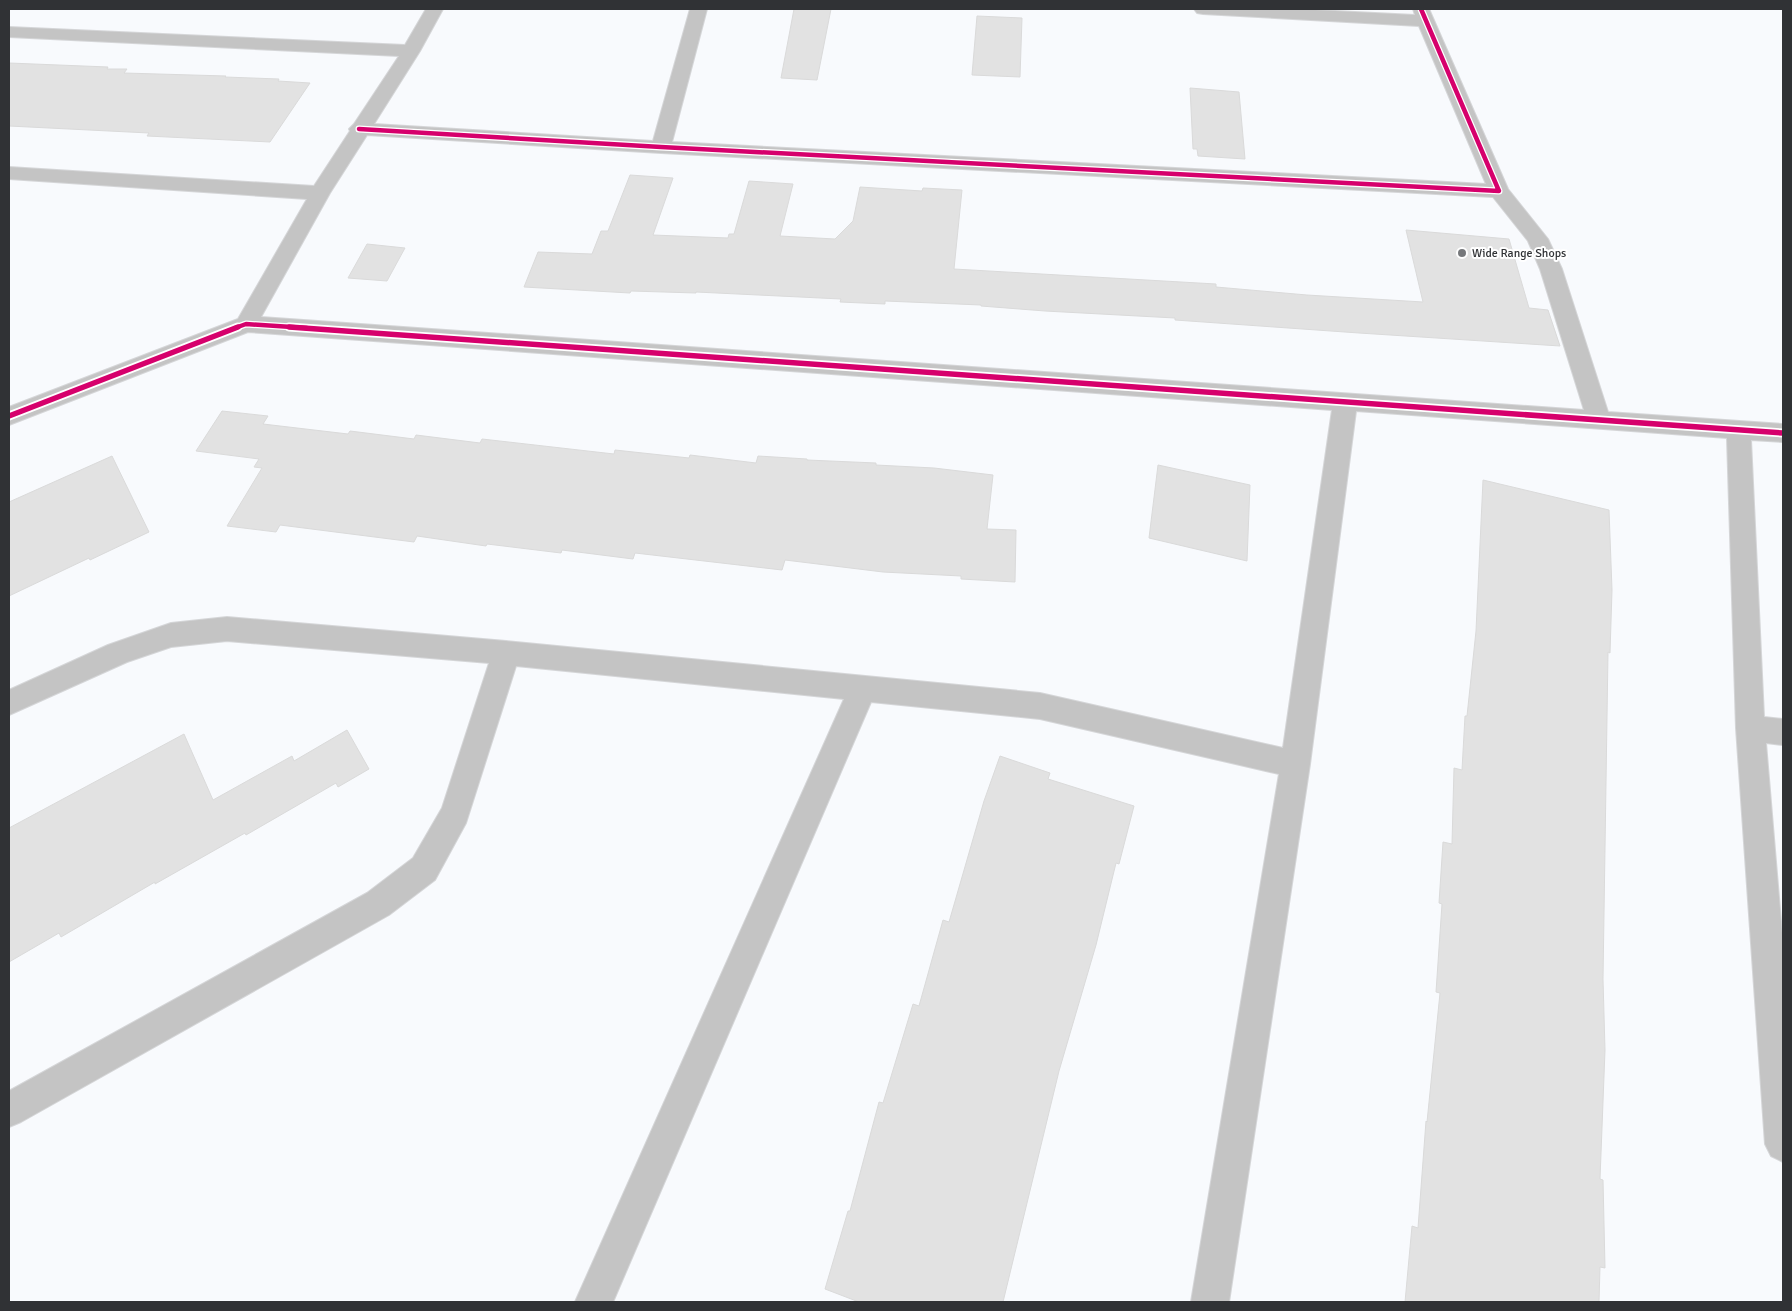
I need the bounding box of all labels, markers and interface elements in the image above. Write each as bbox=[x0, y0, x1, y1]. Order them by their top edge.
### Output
place label: Wide Range Shops bbox=[1472, 246, 1566, 261]
marker: Wide Range Shops bbox=[1456, 247, 1468, 259]

